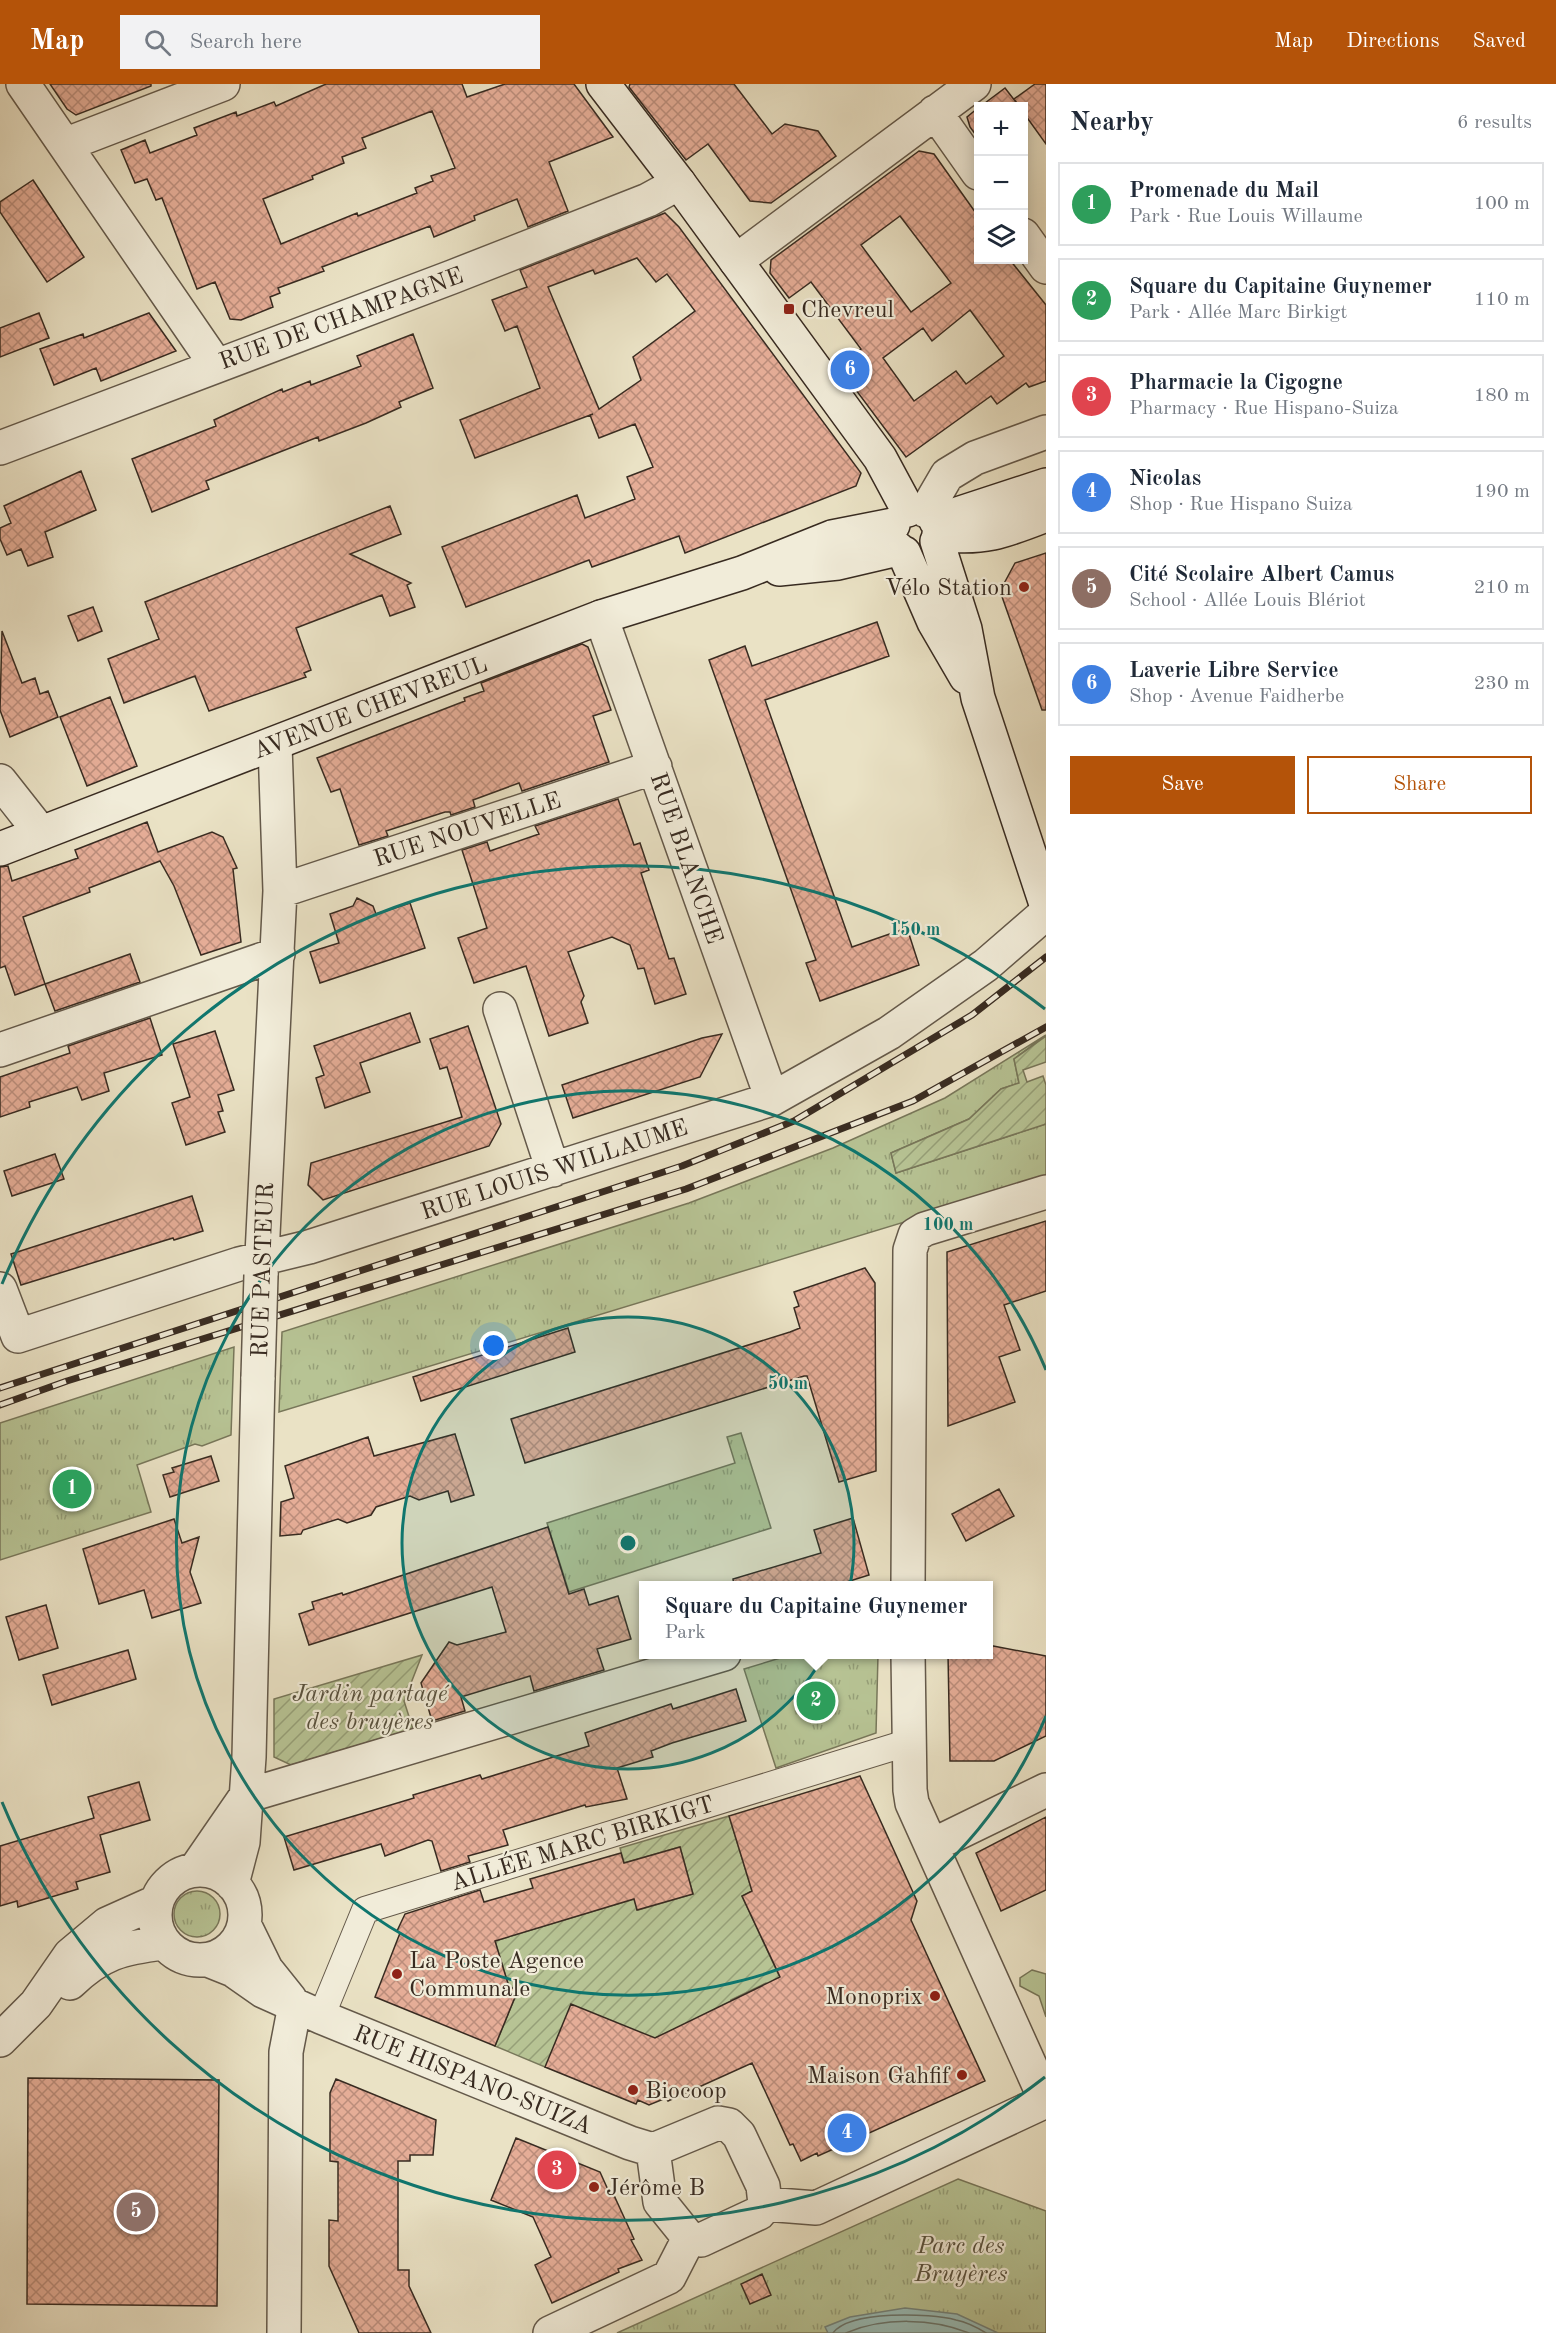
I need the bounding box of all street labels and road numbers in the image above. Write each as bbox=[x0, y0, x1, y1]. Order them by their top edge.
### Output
street label: RUE DE CHAMPAGNE bbox=[216, 265, 467, 375]
street label: AVENUE CHEVREUL bbox=[250, 653, 491, 765]
street label: RUE BLANCHE bbox=[645, 770, 726, 947]
street label: RUE NOUVELLE bbox=[371, 789, 564, 873]
street label: RUE LOUIS WILLAUME bbox=[418, 1116, 691, 1225]
street label: RUE PASTEUR bbox=[249, 1182, 279, 1358]
street label: ALLÉE MARC BIRKIGT bbox=[447, 1790, 717, 1896]
street label: RUE HISPANO-SUIZA bbox=[349, 2022, 595, 2140]

